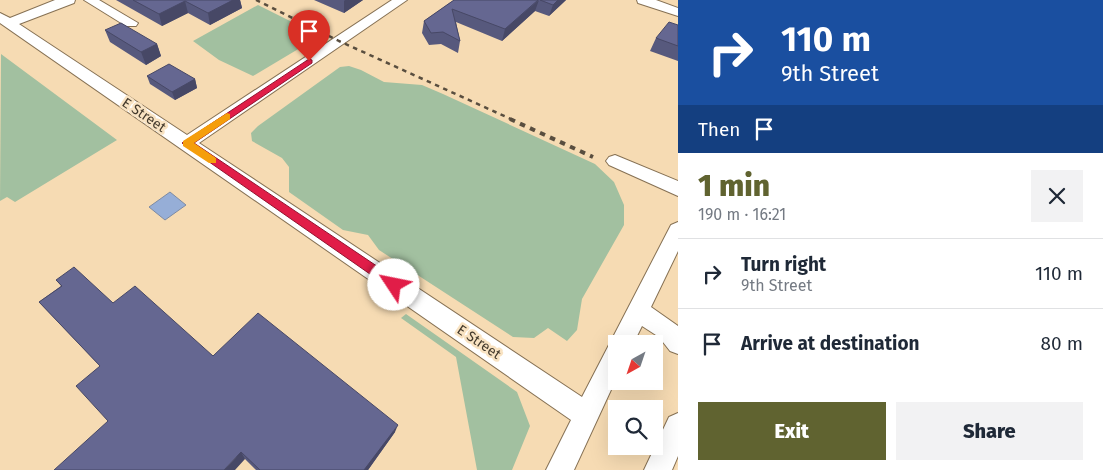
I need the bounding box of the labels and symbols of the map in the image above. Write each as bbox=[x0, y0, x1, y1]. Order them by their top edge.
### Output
pin bbox=[288, 10, 330, 61]
street label: E Street bbox=[119, 94, 170, 136]
position arrow bbox=[367, 258, 419, 310]
street label: E Street bbox=[454, 321, 505, 363]
north arrow bbox=[608, 335, 662, 390]

